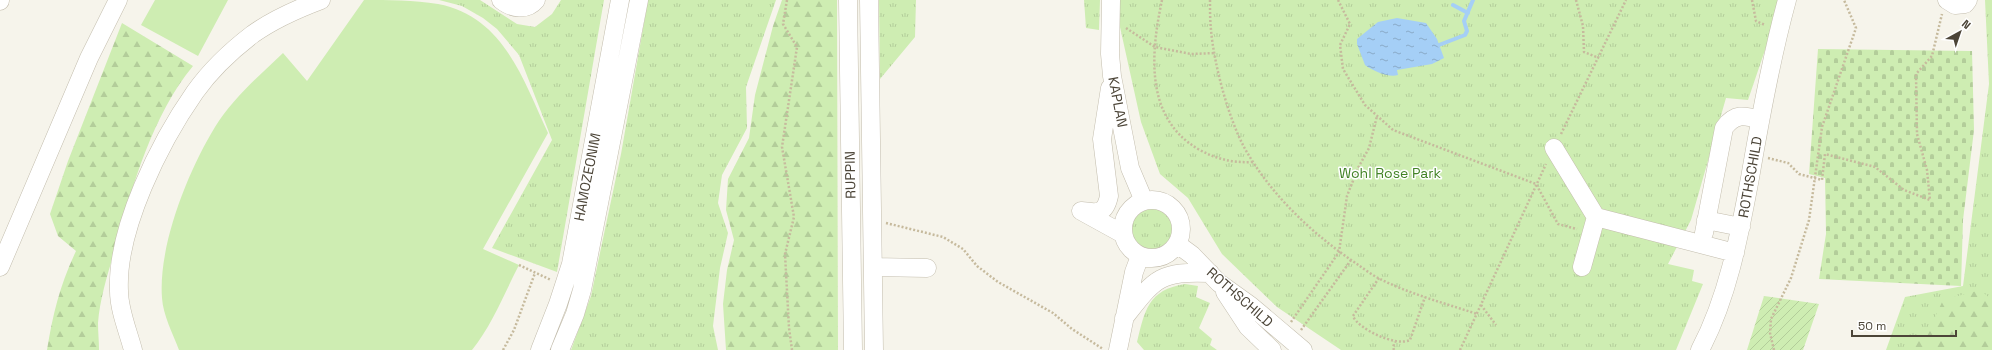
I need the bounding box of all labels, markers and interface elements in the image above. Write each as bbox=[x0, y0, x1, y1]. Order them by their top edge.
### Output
north arrow bbox=[1940, 12, 1980, 52]
text: N bbox=[1959, 17, 1974, 32]
street label: KAPLAN bbox=[1104, 75, 1132, 129]
street label: HAMOZEONIM bbox=[570, 131, 604, 223]
street label: ROTHSCHILD bbox=[1734, 135, 1766, 219]
street label: RUPPIN bbox=[841, 151, 859, 199]
park label: Wohl Rose Park bbox=[1339, 164, 1442, 182]
street label: ROTHSCHILD bbox=[1203, 263, 1277, 331]
scale bar bbox=[1852, 312, 1956, 338]
text: 50 m bbox=[1858, 318, 1886, 334]

